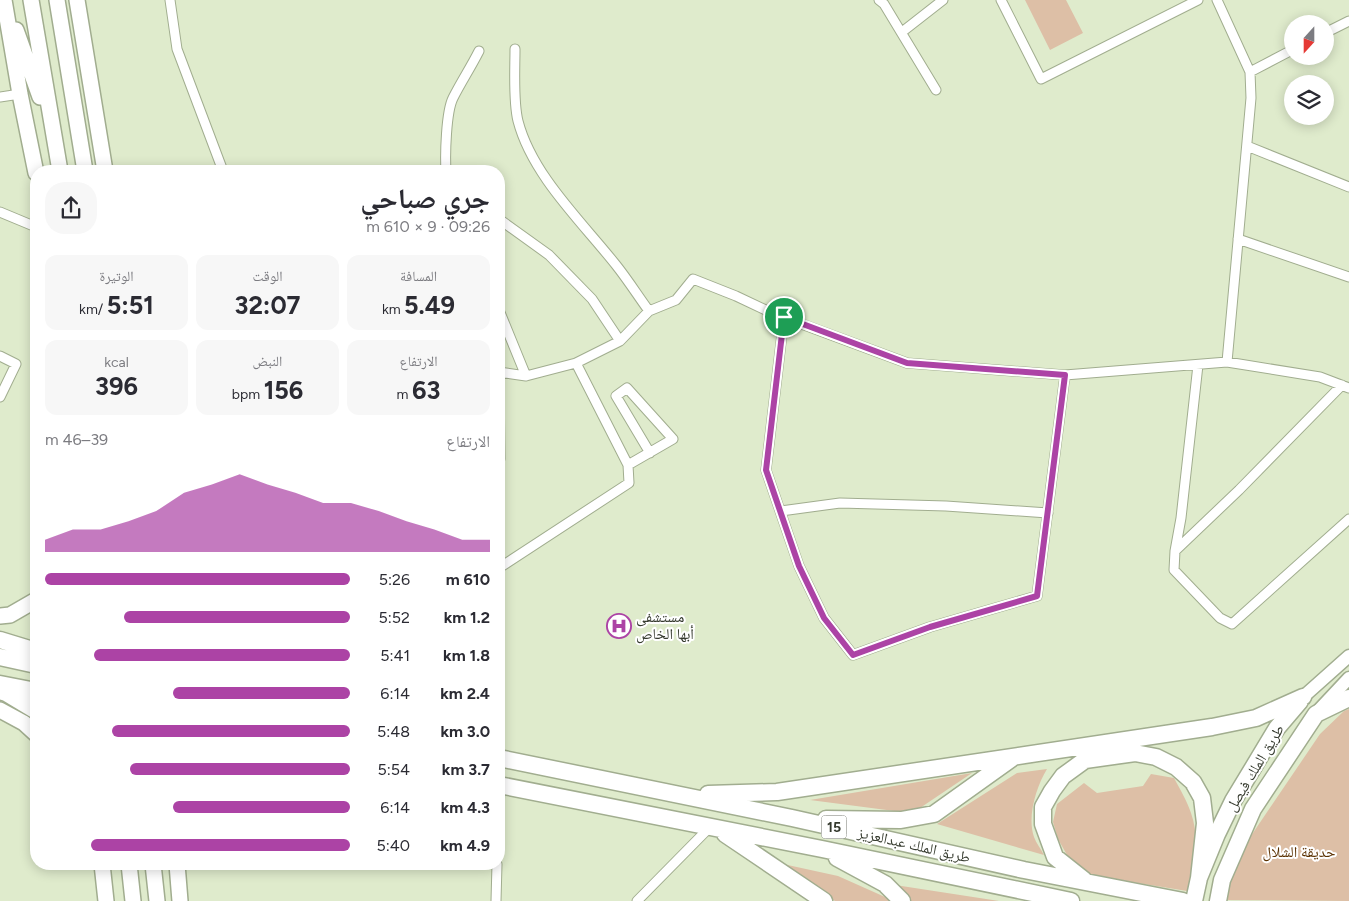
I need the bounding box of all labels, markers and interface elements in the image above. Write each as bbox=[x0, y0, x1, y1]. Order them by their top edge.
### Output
north arrow bbox=[1284, 15, 1334, 65]
map controls bbox=[1284, 15, 1334, 125]
button: layers bbox=[1284, 75, 1334, 125]
text: جري صباحي bbox=[360, 181, 490, 215]
button: share bbox=[45, 182, 97, 234]
text: 09:26 · 9 × 610 m bbox=[366, 217, 490, 236]
text: الوتيرة bbox=[99, 268, 134, 285]
text: الوقت bbox=[252, 268, 283, 285]
text: المسافة bbox=[400, 268, 437, 285]
text: 5:51 bbox=[107, 290, 154, 320]
text: 32:07 bbox=[234, 290, 301, 320]
text: 5.49 bbox=[404, 290, 455, 320]
pin bbox=[763, 296, 805, 338]
text: /km bbox=[79, 301, 107, 318]
text: km bbox=[382, 301, 404, 318]
icon: arrive bbox=[770, 303, 798, 331]
text: النبض bbox=[253, 353, 282, 370]
text: الارتفاع bbox=[399, 353, 438, 370]
text: kcal bbox=[104, 354, 129, 371]
text: 396 bbox=[95, 371, 138, 401]
text: 156 bbox=[264, 375, 303, 405]
text: 63 bbox=[412, 375, 440, 405]
text: bpm bbox=[232, 386, 264, 403]
text: m bbox=[397, 386, 412, 403]
text: 39–46 m bbox=[45, 430, 108, 449]
text: الارتفاع bbox=[446, 432, 490, 451]
text: 5:26 bbox=[379, 570, 410, 589]
text: 610 m bbox=[446, 570, 490, 589]
text: 5:52 bbox=[379, 608, 410, 627]
text: 1.2 km bbox=[444, 608, 490, 627]
place label: مستشفى أبها الخاص bbox=[636, 608, 694, 644]
hospital icon: مستشفى أبها الخاص bbox=[606, 613, 632, 639]
text: 5:41 bbox=[380, 646, 410, 665]
text: 1.8 km bbox=[443, 646, 490, 665]
text: 6:14 bbox=[380, 684, 410, 703]
text: 2.4 km bbox=[440, 684, 490, 703]
street label: طريق الملك فيصل bbox=[1222, 721, 1289, 815]
text: 5:48 bbox=[377, 722, 410, 741]
text: 3.0 km bbox=[440, 722, 490, 741]
text: 5:54 bbox=[378, 760, 410, 779]
text: 3.7 km bbox=[442, 760, 490, 779]
text: 6:14 bbox=[380, 798, 410, 817]
text: 4.3 km bbox=[441, 798, 490, 817]
road number: 15 bbox=[822, 816, 846, 839]
street label: طريق الملك عبدالعزيز bbox=[855, 823, 972, 868]
text: 5:40 bbox=[377, 836, 410, 855]
text: 4.9 km bbox=[440, 836, 490, 855]
park label: حديقة الشلال bbox=[1263, 843, 1336, 862]

